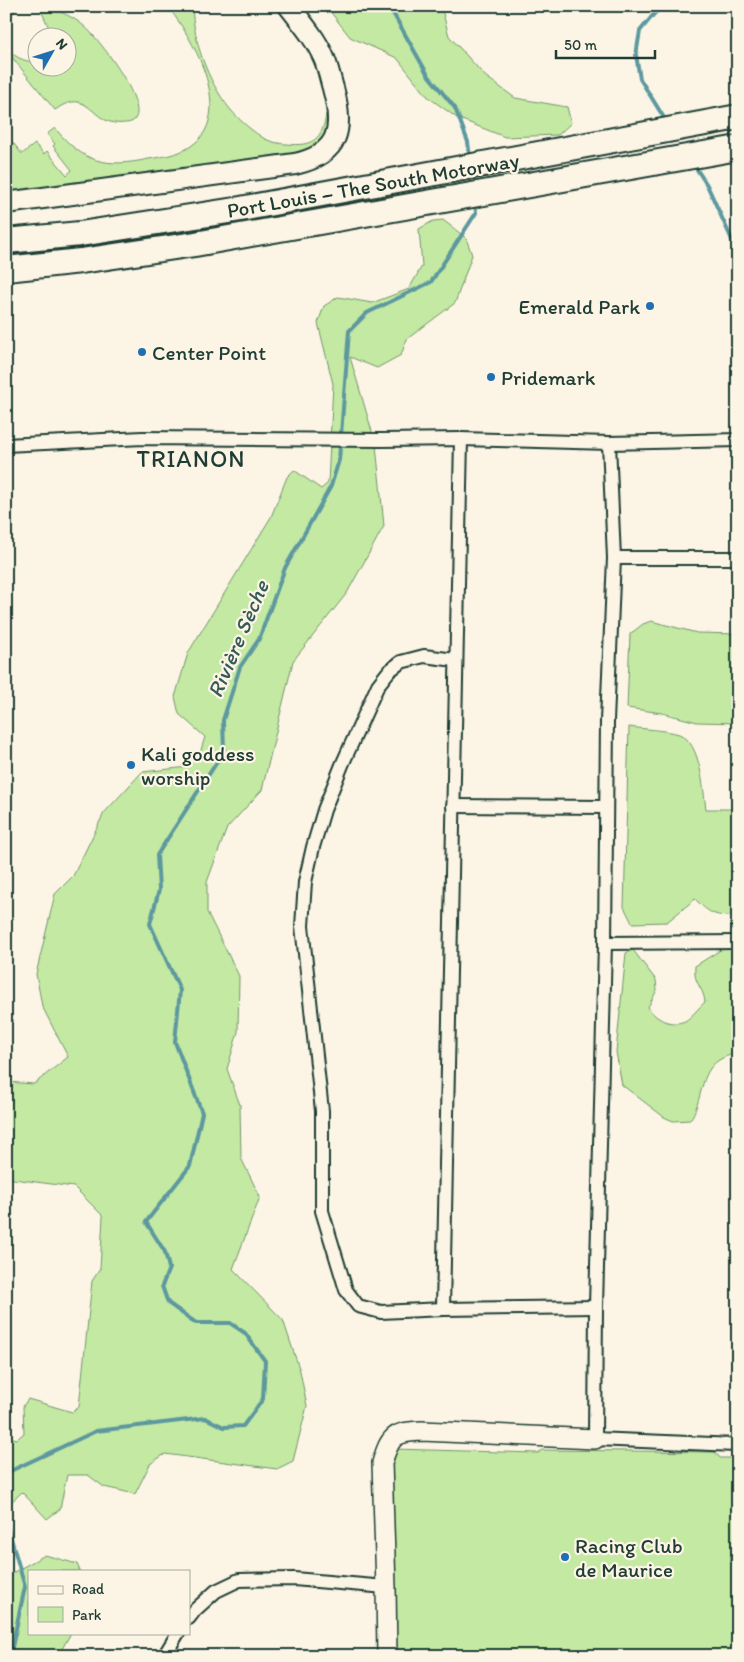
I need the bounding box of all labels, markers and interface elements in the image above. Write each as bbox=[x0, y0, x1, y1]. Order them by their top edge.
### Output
north arrow bbox=[28, 28, 78, 78]
scale bar bbox=[556, 28, 655, 60]
text: N bbox=[52, 35, 71, 53]
text: 50 m bbox=[564, 36, 597, 54]
street label: Port Louis – The South Motorway bbox=[225, 147, 521, 223]
place label: Emerald Park bbox=[519, 294, 640, 319]
marker: Emerald Park bbox=[644, 300, 656, 312]
place label: Center Point bbox=[152, 340, 266, 365]
marker: Center Point bbox=[136, 346, 148, 358]
place label: Pridemark bbox=[501, 365, 596, 390]
marker: Pridemark bbox=[485, 371, 497, 383]
district label: TRIANON bbox=[136, 444, 246, 473]
water label: Rivière Sèche bbox=[201, 575, 275, 702]
place label: Kali goddess worship bbox=[141, 741, 254, 790]
marker: Kali goddess worship bbox=[125, 759, 137, 771]
place label: Racing Club de Maurice bbox=[575, 1533, 683, 1582]
marker: Racing Club de Maurice bbox=[559, 1551, 571, 1563]
legend bbox=[28, 1570, 190, 1634]
text: Road bbox=[72, 1580, 105, 1598]
text: Park bbox=[72, 1606, 102, 1624]

